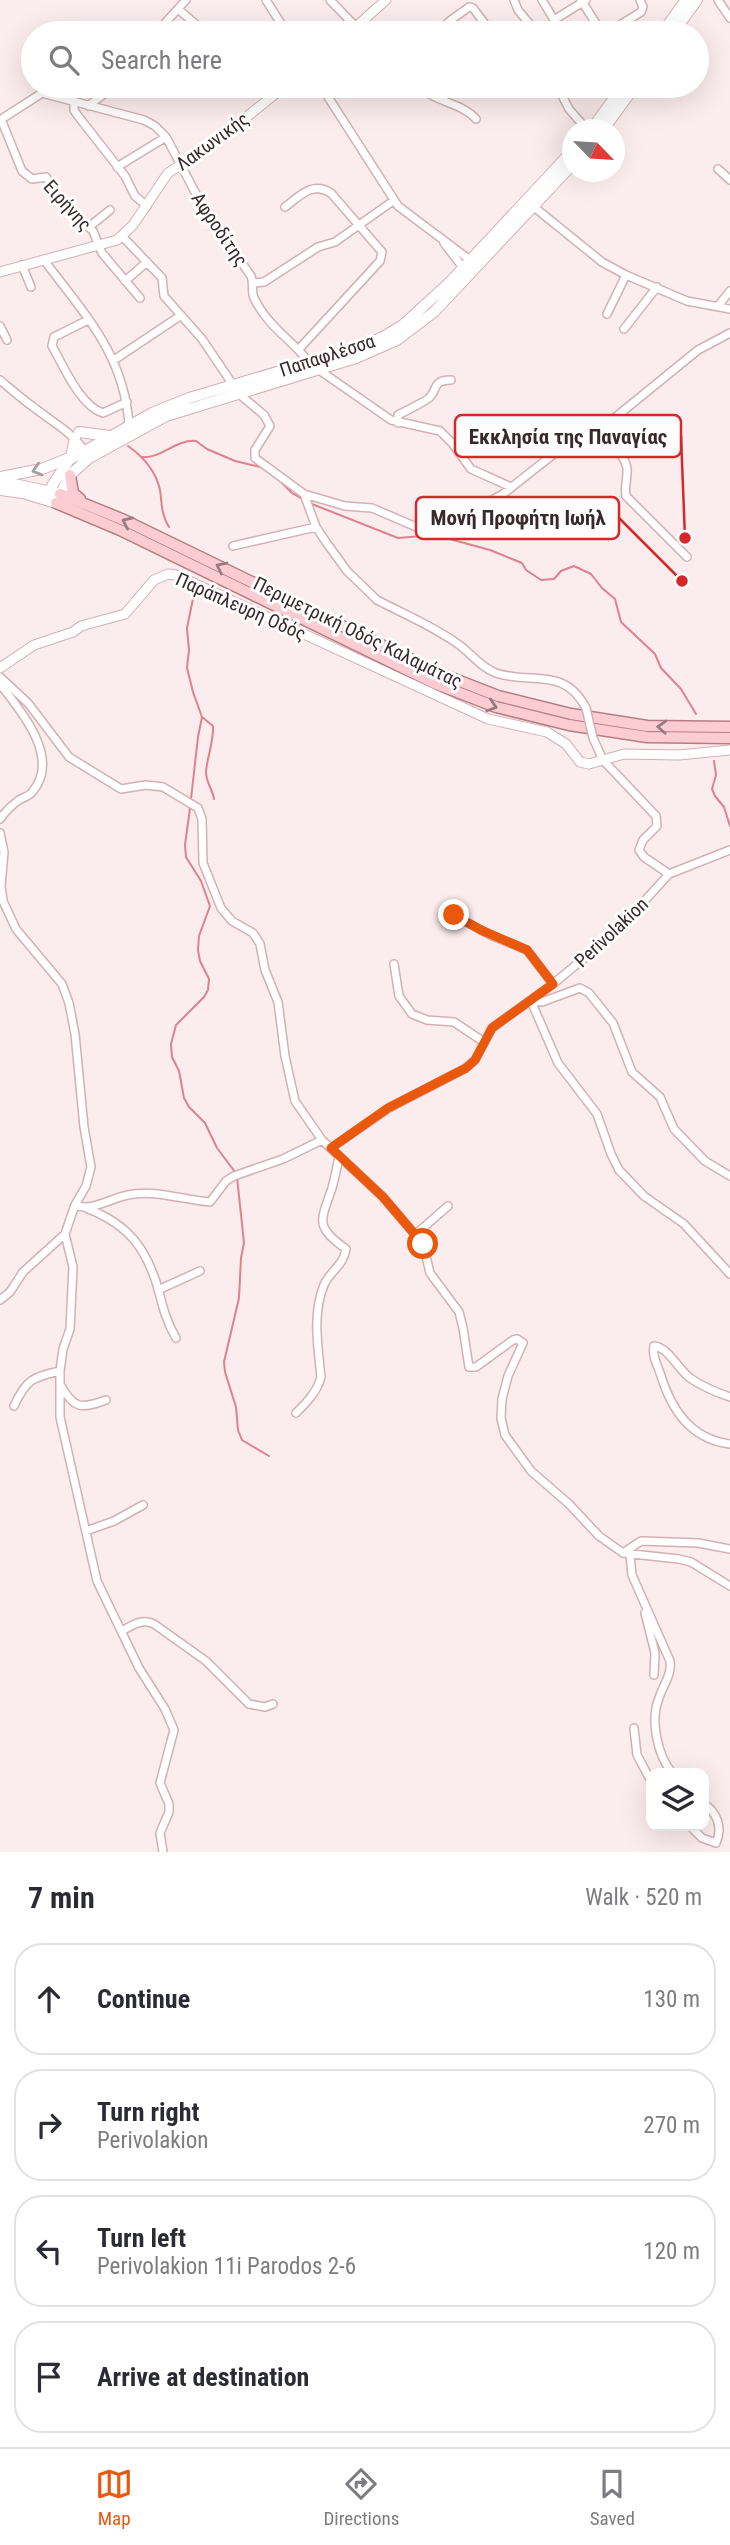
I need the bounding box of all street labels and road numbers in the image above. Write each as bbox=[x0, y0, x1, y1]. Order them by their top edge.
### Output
street label: Λακωνικής bbox=[171, 107, 253, 176]
street label: Ειρήνης bbox=[39, 175, 96, 236]
street label: Αφροδίτης bbox=[187, 188, 253, 271]
street label: Παπαφλέσσα bbox=[277, 329, 378, 382]
street label: Παράπλευρη Οδός bbox=[172, 567, 309, 645]
street label: Περιμετρική Οδός Καλαμάτας bbox=[250, 572, 466, 693]
street label: Perivolakion bbox=[570, 893, 653, 972]

